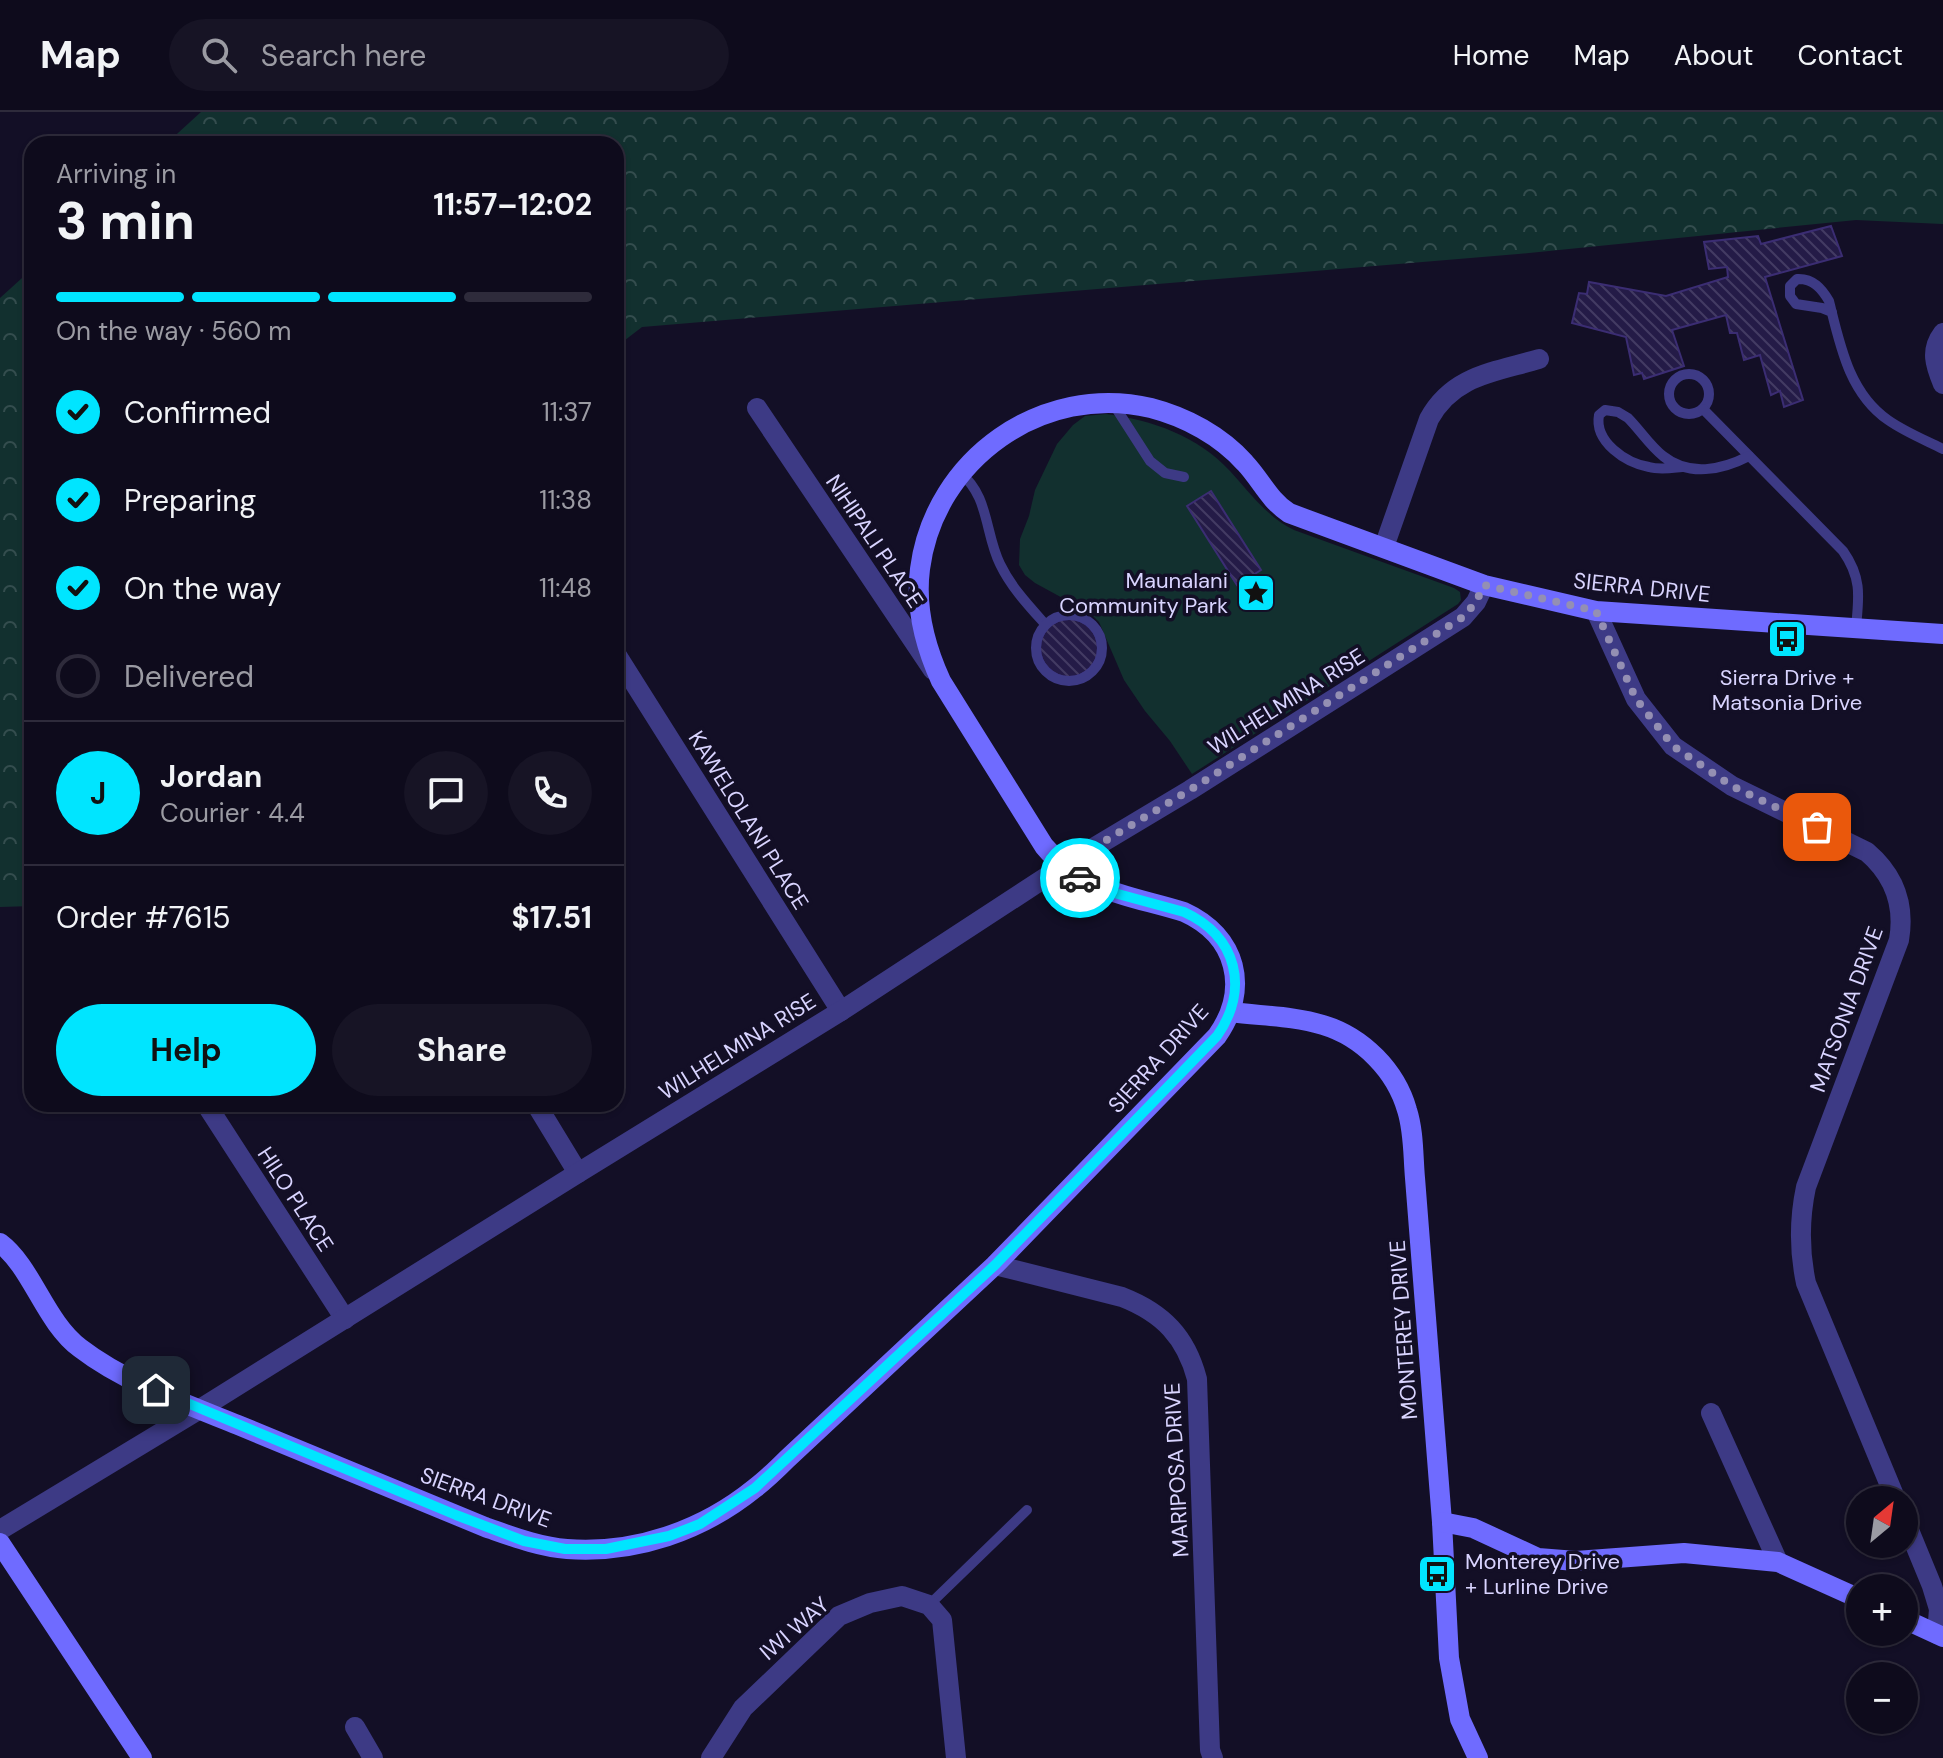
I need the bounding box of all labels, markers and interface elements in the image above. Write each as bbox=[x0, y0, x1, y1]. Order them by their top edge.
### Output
search box bbox=[169, 19, 729, 91]
text: Map bbox=[40, 30, 121, 80]
icon: search bbox=[197, 33, 241, 77]
text: Search here bbox=[261, 36, 426, 75]
text: Home bbox=[1453, 37, 1529, 74]
text: Map bbox=[1573, 37, 1630, 74]
text: About bbox=[1674, 37, 1753, 74]
text: Contact bbox=[1797, 37, 1903, 74]
text: Arriving in bbox=[56, 157, 176, 191]
text: 11:57–12:02 bbox=[433, 185, 592, 224]
text: 3 min bbox=[56, 187, 195, 255]
text: On the way · 560 m bbox=[56, 314, 291, 348]
icon: check bbox=[56, 390, 100, 434]
text: Confirmed bbox=[124, 393, 271, 432]
text: 11:37 bbox=[542, 395, 592, 429]
street label: NIHIPALI PLACE bbox=[819, 469, 930, 614]
icon: check bbox=[56, 478, 100, 522]
text: Preparing bbox=[124, 481, 256, 520]
text: 11:38 bbox=[539, 483, 592, 517]
icon: check bbox=[56, 566, 100, 610]
place label: Maunalani Community Park bbox=[1059, 566, 1228, 620]
street label: SIERRA DRIVE bbox=[1572, 566, 1712, 609]
text: On the way bbox=[124, 569, 281, 608]
text: 11:48 bbox=[539, 571, 592, 605]
place icon: Maunalani Community Park bbox=[1235, 572, 1277, 614]
bus stop icon: Sierra Drive + Matsonia Drive bbox=[1766, 618, 1808, 660]
street label: WILHELMINA RISE bbox=[1202, 641, 1370, 761]
text: Delivered bbox=[124, 657, 254, 696]
place label: Sierra Drive + Matsonia Drive bbox=[1712, 663, 1862, 717]
street label: KAWELOLANI PLACE bbox=[682, 725, 815, 915]
button: chat bbox=[404, 751, 488, 835]
button: phone bbox=[508, 751, 592, 835]
text: Jordan bbox=[160, 757, 262, 796]
text: J bbox=[90, 774, 106, 813]
pin bbox=[1783, 793, 1851, 861]
text: Courier · 4.4 bbox=[160, 796, 305, 830]
icon: bag bbox=[1795, 805, 1839, 849]
courier bbox=[1040, 838, 1120, 918]
icon: car bbox=[1058, 856, 1102, 900]
text: Order #7615 bbox=[56, 898, 231, 937]
text: $17.51 bbox=[512, 898, 592, 937]
street label: MATSONIA DRIVE bbox=[1803, 922, 1890, 1096]
street label: WILHELMINA RISE bbox=[653, 986, 821, 1106]
street label: SIERRA DRIVE bbox=[1102, 998, 1215, 1119]
button: Help bbox=[56, 1004, 316, 1096]
button: Share bbox=[332, 1004, 592, 1096]
street label: HILO PLACE bbox=[251, 1141, 340, 1257]
street label: MONTEREY DRIVE bbox=[1383, 1239, 1424, 1421]
pin bbox=[122, 1356, 190, 1424]
icon: home bbox=[134, 1368, 178, 1412]
street label: MARIPOSA DRIVE bbox=[1157, 1382, 1196, 1558]
street label: SIERRA DRIVE bbox=[416, 1460, 555, 1535]
north arrow bbox=[1846, 1486, 1918, 1558]
map controls bbox=[1846, 1486, 1918, 1734]
place label: Monterey Drive + Lurline Drive bbox=[1465, 1547, 1620, 1601]
bus stop icon: Monterey Drive + Lurline Drive bbox=[1416, 1553, 1458, 1595]
button: + bbox=[1846, 1574, 1918, 1646]
street label: IWI WAY bbox=[754, 1590, 835, 1667]
button: − bbox=[1846, 1662, 1918, 1734]

